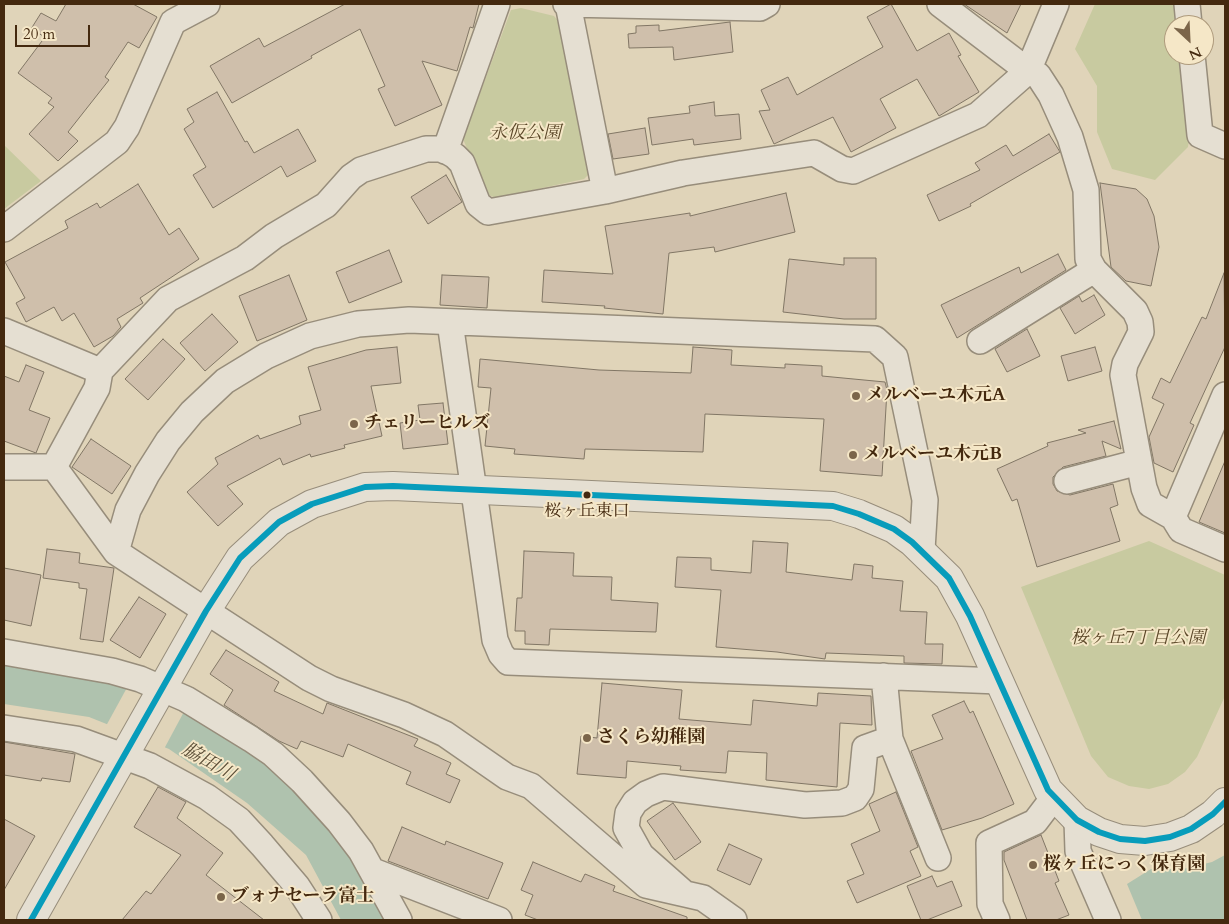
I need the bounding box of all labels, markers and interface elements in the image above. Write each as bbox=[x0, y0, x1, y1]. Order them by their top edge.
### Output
scale bar bbox=[18, 15, 92, 47]
north arrow bbox=[1164, 15, 1214, 65]
text: 20 m bbox=[23, 24, 55, 44]
text: N bbox=[1186, 42, 1205, 64]
park label: 永仮公園 bbox=[489, 123, 561, 145]
place label: メルベーユ木元A bbox=[866, 385, 1006, 407]
marker: メルベーユ木元A bbox=[850, 390, 862, 402]
place label: チェリーヒルズ bbox=[364, 413, 490, 435]
marker: チェリーヒルズ bbox=[348, 418, 360, 430]
place label: メルベーユ木元B bbox=[863, 444, 1002, 466]
marker: メルベーユ木元B bbox=[847, 449, 859, 461]
marker: 桜ヶ丘東口 bbox=[582, 490, 592, 500]
place label: 桜ヶ丘東口 bbox=[545, 502, 629, 522]
park label: 桜ヶ丘7丁目公園 bbox=[1070, 628, 1206, 650]
place label: さくら幼稚園 bbox=[597, 727, 705, 749]
marker: さくら幼稚園 bbox=[581, 732, 593, 744]
water label: 脇田川 bbox=[178, 739, 238, 787]
place label: 桜ヶ丘にっく保育園 bbox=[1043, 854, 1205, 876]
marker: 桜ヶ丘にっく保育園 bbox=[1027, 859, 1039, 871]
place label: ブォナセーラ富士 bbox=[231, 886, 374, 908]
marker: ブォナセーラ富士 bbox=[215, 891, 227, 903]

